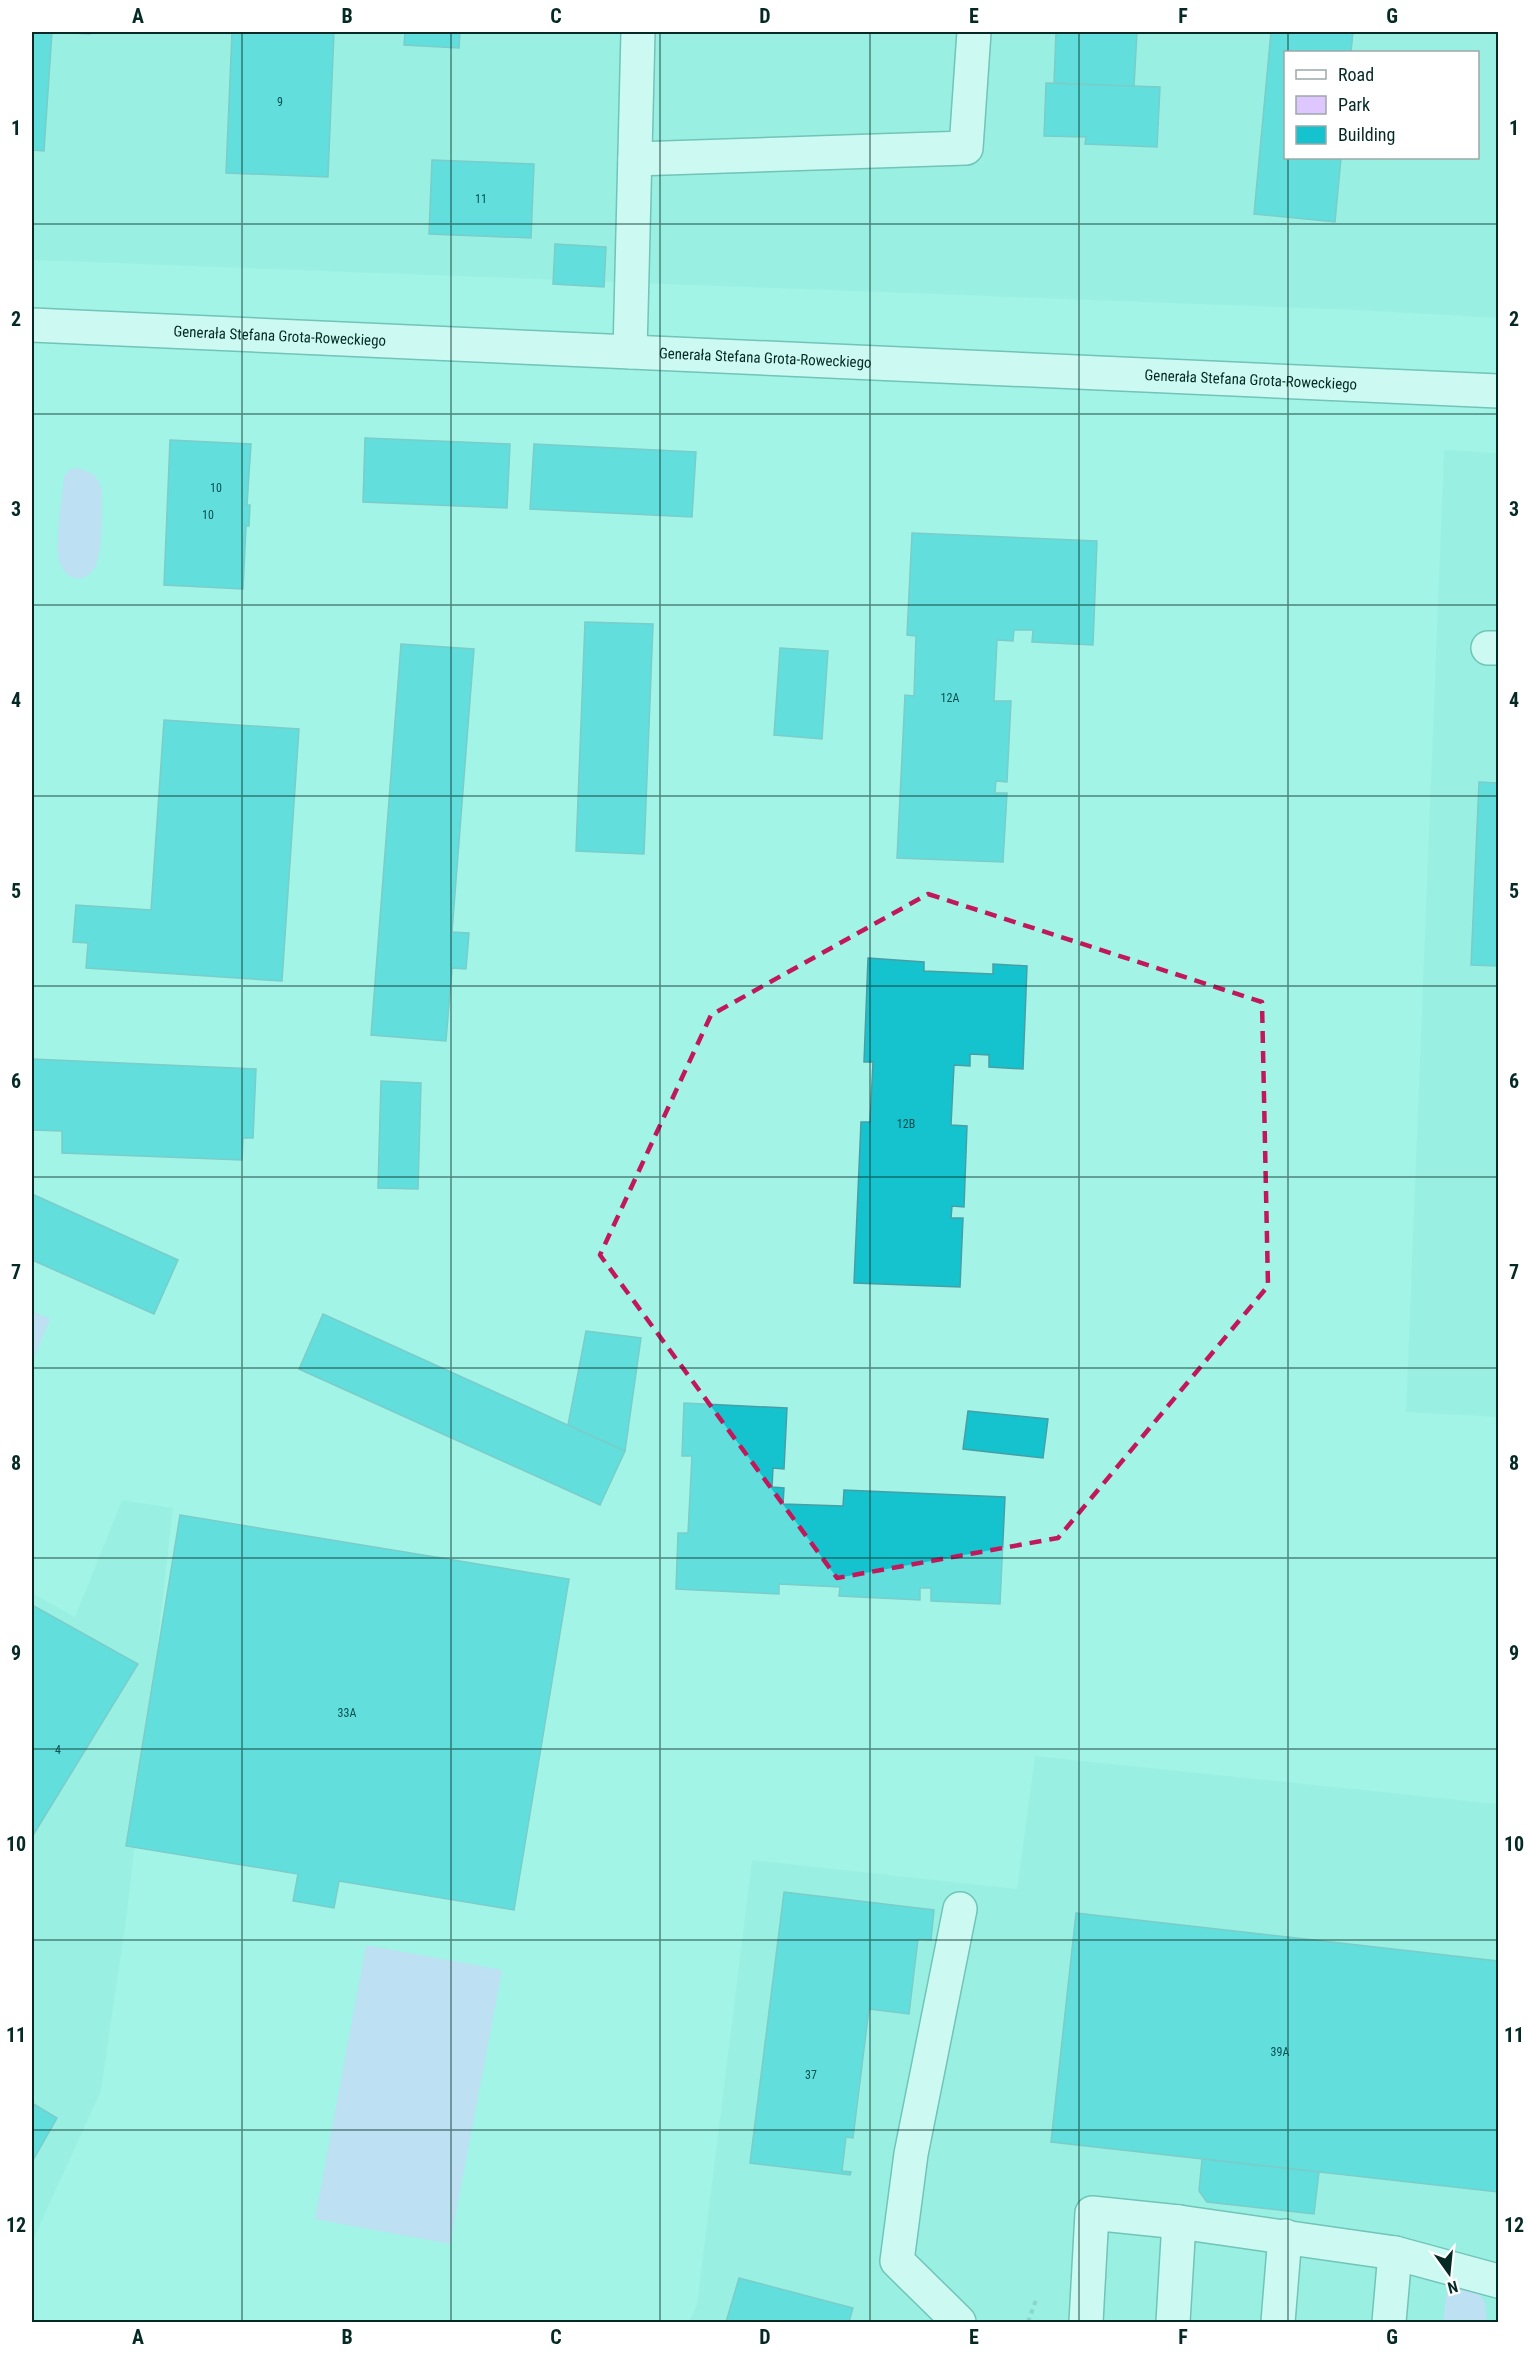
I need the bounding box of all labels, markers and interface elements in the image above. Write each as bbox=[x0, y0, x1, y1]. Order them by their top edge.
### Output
text: A bbox=[132, 4, 144, 28]
text: B bbox=[341, 4, 353, 28]
text: C bbox=[550, 4, 562, 28]
text: D bbox=[759, 4, 771, 28]
text: E bbox=[969, 4, 979, 28]
text: F bbox=[1178, 4, 1188, 28]
text: G bbox=[1386, 4, 1398, 28]
legend bbox=[1284, 51, 1479, 159]
text: Road bbox=[1338, 64, 1374, 85]
text: Park bbox=[1338, 94, 1370, 115]
house number: 9 bbox=[277, 95, 283, 109]
text: 1 bbox=[11, 116, 21, 140]
text: 1 bbox=[1509, 116, 1519, 140]
text: Building bbox=[1338, 124, 1395, 145]
house number: 11 bbox=[475, 192, 487, 206]
text: 2 bbox=[11, 307, 21, 331]
text: 2 bbox=[1509, 307, 1519, 331]
street label: Generała Stefana Grota-Roweckiego bbox=[173, 322, 386, 350]
street label: Generała Stefana Grota-Roweckiego bbox=[659, 344, 872, 372]
street label: Generała Stefana Grota-Roweckiego bbox=[1144, 366, 1357, 394]
house number: 10 bbox=[210, 481, 222, 495]
text: 3 bbox=[11, 497, 21, 521]
text: 3 bbox=[1509, 497, 1519, 521]
house number: 10 bbox=[202, 508, 214, 522]
text: 4 bbox=[11, 688, 21, 712]
text: 4 bbox=[1509, 688, 1519, 712]
house number: 12A bbox=[941, 691, 959, 705]
text: 5 bbox=[11, 879, 21, 903]
text: 5 bbox=[1509, 879, 1519, 903]
text: 6 bbox=[11, 1069, 21, 1093]
text: 6 bbox=[1509, 1069, 1519, 1093]
house number: 12B bbox=[897, 1117, 915, 1131]
text: 7 bbox=[11, 1260, 21, 1284]
text: 7 bbox=[1509, 1260, 1519, 1284]
text: 8 bbox=[11, 1451, 21, 1475]
text: 8 bbox=[1509, 1451, 1519, 1475]
text: 9 bbox=[11, 1641, 21, 1665]
text: 9 bbox=[1509, 1641, 1519, 1665]
house number: 33A bbox=[338, 1706, 356, 1720]
house number: 4 bbox=[55, 1743, 61, 1757]
text: 10 bbox=[6, 1832, 26, 1856]
text: 10 bbox=[1504, 1832, 1524, 1856]
text: 11 bbox=[6, 2023, 26, 2047]
text: 11 bbox=[1504, 2023, 1524, 2047]
house number: 39A bbox=[1271, 2045, 1289, 2059]
house number: 37 bbox=[805, 2068, 817, 2082]
text: 12 bbox=[6, 2213, 26, 2237]
text: 12 bbox=[1504, 2213, 1524, 2237]
north arrow bbox=[1419, 2243, 1479, 2303]
text: N bbox=[1446, 2277, 1460, 2297]
text: A bbox=[132, 2325, 144, 2349]
text: B bbox=[341, 2325, 353, 2349]
text: C bbox=[550, 2325, 562, 2349]
text: D bbox=[759, 2325, 771, 2349]
text: E bbox=[969, 2325, 979, 2349]
text: F bbox=[1178, 2325, 1188, 2349]
text: G bbox=[1386, 2325, 1398, 2349]

